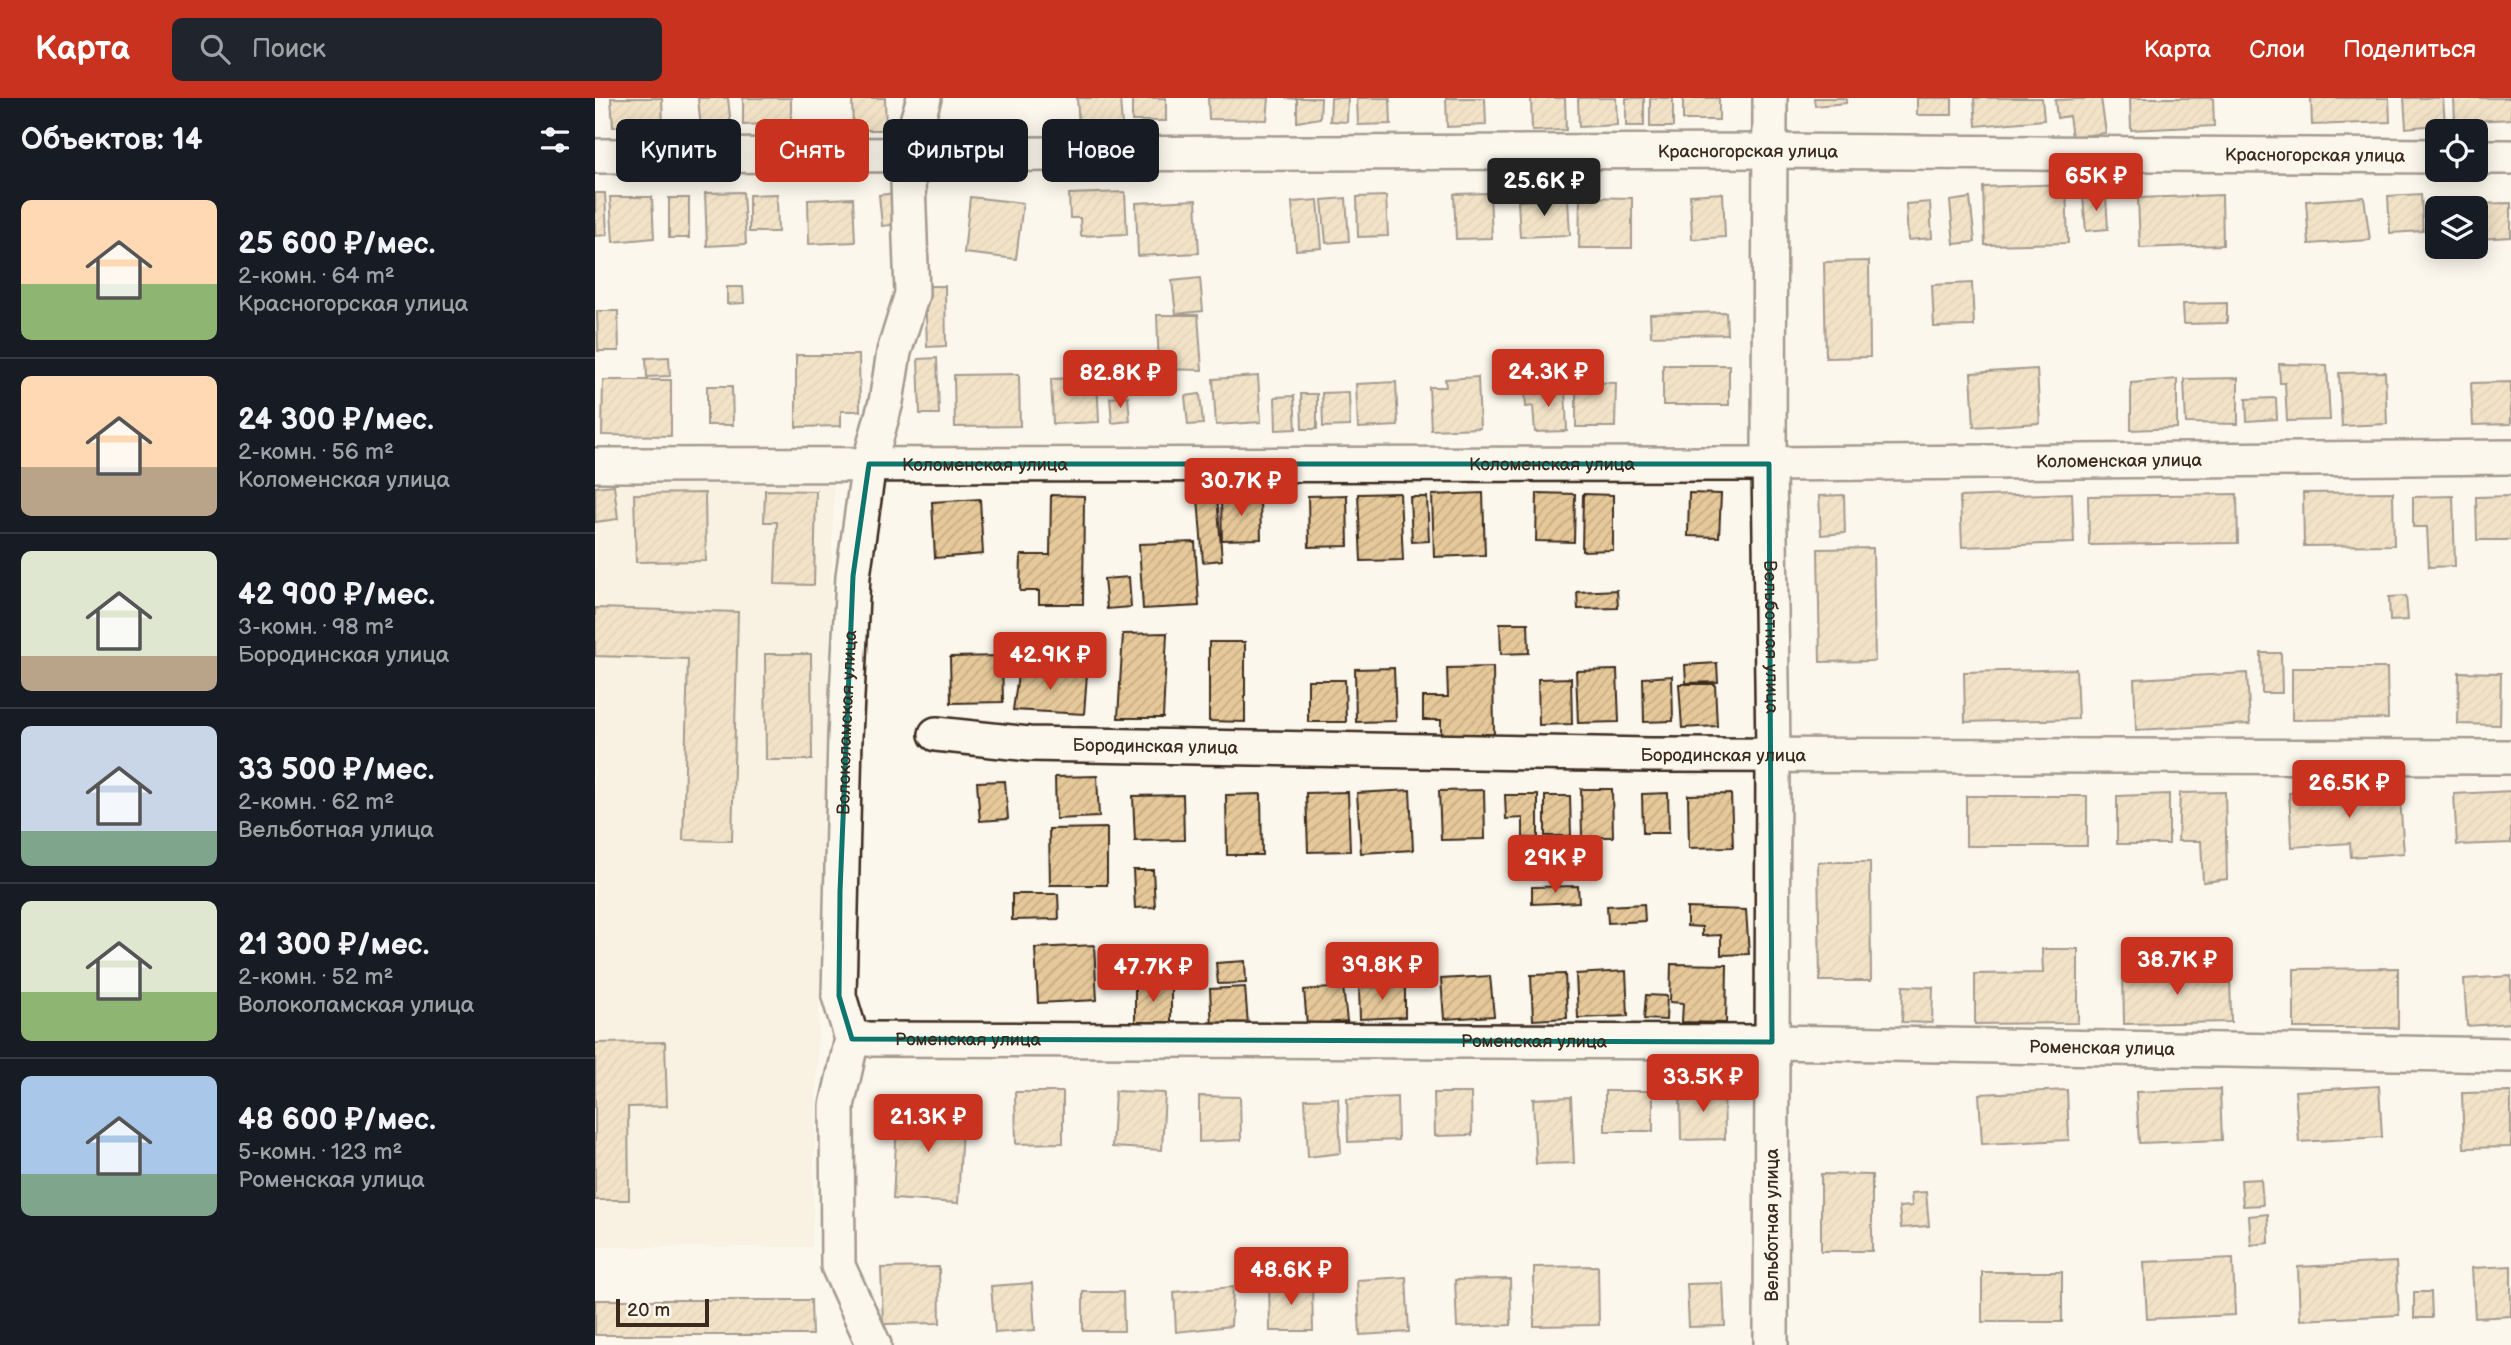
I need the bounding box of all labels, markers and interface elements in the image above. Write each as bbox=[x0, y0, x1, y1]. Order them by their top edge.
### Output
search box bbox=[172, 18, 662, 81]
text: Карта bbox=[35, 29, 130, 69]
icon: search bbox=[196, 30, 234, 68]
text: Поиск bbox=[252, 34, 326, 65]
text: Карта bbox=[2144, 35, 2211, 64]
text: Слои bbox=[2249, 35, 2305, 64]
text: Поделиться bbox=[2343, 35, 2476, 64]
chip: Купить bbox=[616, 119, 741, 182]
chip: Снять bbox=[755, 119, 869, 182]
chip: Фильтры bbox=[883, 119, 1028, 182]
chip: Новое bbox=[1042, 119, 1159, 182]
map controls bbox=[2425, 119, 2488, 259]
button: locate bbox=[2425, 119, 2488, 182]
icon: filters bbox=[536, 121, 574, 159]
text: Объектов: 14 bbox=[21, 122, 203, 158]
street label: Красногорская улица bbox=[1658, 140, 1839, 162]
street label: Красногорская улица bbox=[2225, 144, 2406, 166]
pin: 65K ₽ bbox=[2047, 153, 2145, 213]
pin: 25.6K ₽ bbox=[1479, 158, 1609, 218]
text: 65K ₽ bbox=[2065, 162, 2127, 190]
text: 25.6K ₽ bbox=[1503, 167, 1585, 195]
button: layers bbox=[2425, 196, 2488, 259]
text: 25 600 ₽/мес. bbox=[238, 226, 435, 262]
icon: home bbox=[77, 228, 161, 312]
text: 2-комн. · 64 m² bbox=[238, 262, 395, 290]
text: Красногорская улица bbox=[238, 290, 468, 318]
pin: 82.8K ₽ bbox=[1055, 350, 1185, 410]
pin: 24.3K ₽ bbox=[1483, 350, 1613, 409]
text: 24.3K ₽ bbox=[1508, 358, 1588, 386]
text: 82.8K ₽ bbox=[1079, 359, 1161, 387]
text: 24 300 ₽/мес. bbox=[238, 402, 434, 438]
icon: home bbox=[77, 404, 161, 488]
text: 2-комн. · 56 m² bbox=[238, 438, 394, 466]
street label: Коломенская улица bbox=[2036, 449, 2202, 472]
street label: Коломенская улица bbox=[902, 454, 1068, 475]
street label: Коломенская улица bbox=[1469, 454, 1635, 475]
pin: 30.7K ₽ bbox=[1176, 458, 1306, 518]
text: Коломенская улица bbox=[238, 466, 450, 494]
text: 30.7K ₽ bbox=[1201, 467, 1281, 495]
street label: Вельботная улица bbox=[1760, 560, 1783, 714]
text: 42 900 ₽/мес. bbox=[238, 577, 435, 613]
icon: home bbox=[77, 579, 161, 663]
text: 3-комн. · 98 m² bbox=[238, 613, 394, 641]
street label: Волоколамская улица bbox=[833, 629, 861, 815]
pin: 42.9K ₽ bbox=[985, 632, 1115, 692]
text: Бородинская улица bbox=[238, 641, 449, 669]
text: 42.9K ₽ bbox=[1009, 641, 1091, 669]
street label: Бородинская улица bbox=[1072, 734, 1239, 758]
street label: Бородинская улица bbox=[1640, 744, 1807, 766]
text: 33 500 ₽/мес. bbox=[238, 752, 434, 788]
icon: home bbox=[77, 754, 161, 838]
pin: 26.5K ₽ bbox=[2284, 760, 2414, 820]
text: 26.5K ₽ bbox=[2308, 769, 2390, 797]
text: 2-комн. · 62 m² bbox=[238, 788, 394, 816]
text: Вельботная улица bbox=[238, 816, 434, 844]
pin: 29K ₽ bbox=[1506, 836, 1604, 895]
text: 29K ₽ bbox=[1524, 844, 1586, 872]
text: 21 300 ₽/мес. bbox=[238, 927, 429, 963]
icon: home bbox=[77, 929, 161, 1013]
pin: 38.7K ₽ bbox=[2112, 937, 2242, 997]
pin: 39.8K ₽ bbox=[1317, 942, 1447, 1002]
pin: 47.7K ₽ bbox=[1088, 944, 1218, 1004]
text: 38.7K ₽ bbox=[2137, 946, 2217, 974]
text: 39.8K ₽ bbox=[1341, 951, 1423, 979]
text: 47.7K ₽ bbox=[1113, 953, 1193, 981]
text: 2-комн. · 52 m² bbox=[238, 963, 393, 991]
text: Волоколамская улица bbox=[238, 991, 474, 1019]
street label: Роменская улица bbox=[895, 1029, 1042, 1050]
street label: Роменская улица bbox=[1461, 1030, 1608, 1052]
street label: Роменская улица bbox=[2029, 1036, 2176, 1060]
pin: 33.5K ₽ bbox=[1638, 1054, 1768, 1114]
text: 33.5K ₽ bbox=[1663, 1063, 1743, 1091]
pin: 21.3K ₽ bbox=[863, 1094, 993, 1154]
text: 48 600 ₽/мес. bbox=[238, 1102, 436, 1138]
text: 21.3K ₽ bbox=[890, 1103, 966, 1131]
icon: home bbox=[77, 1104, 161, 1188]
text: 5-комн. · 123 m² bbox=[238, 1138, 402, 1166]
street label: Вельботная улица bbox=[1762, 1148, 1783, 1302]
text: Роменская улица bbox=[238, 1166, 425, 1194]
pin: 48.6K ₽ bbox=[1226, 1248, 1356, 1307]
text: 48.6K ₽ bbox=[1250, 1256, 1332, 1284]
scale bar bbox=[616, 1296, 709, 1328]
text: 20 m bbox=[627, 1299, 670, 1322]

